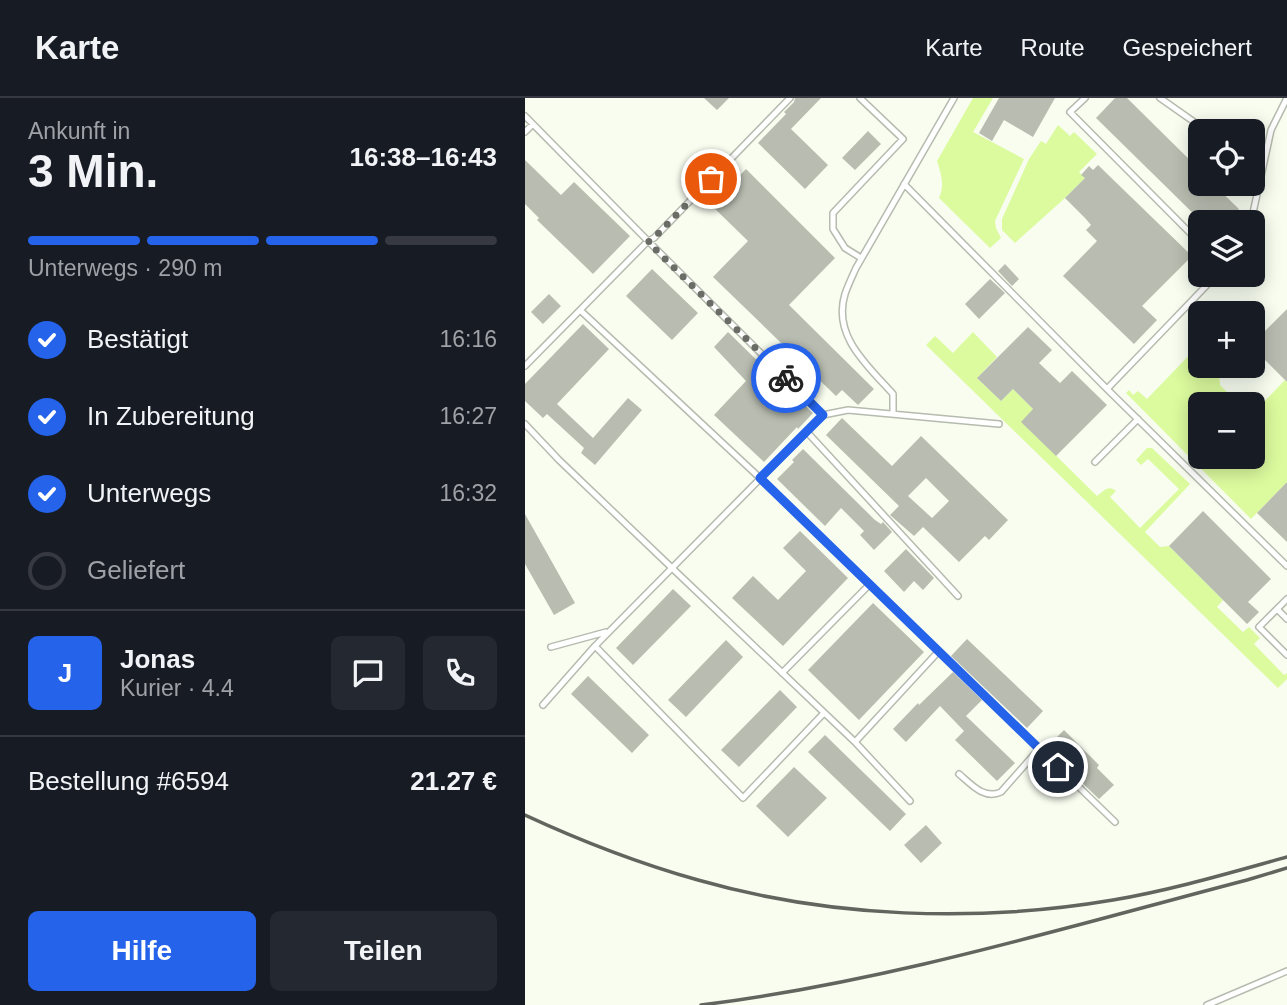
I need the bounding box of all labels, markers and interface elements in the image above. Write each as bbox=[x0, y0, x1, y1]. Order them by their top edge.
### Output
text: Karte bbox=[35, 29, 119, 66]
text: Karte bbox=[925, 34, 983, 61]
text: Route bbox=[1021, 34, 1085, 61]
text: Gespeichert bbox=[1123, 34, 1252, 61]
text: Ankunft in bbox=[28, 118, 130, 144]
map controls bbox=[1188, 119, 1265, 469]
button: locate bbox=[1188, 119, 1265, 196]
text: 16:38–16:43 bbox=[350, 142, 497, 172]
text: 3 Min. bbox=[28, 145, 158, 197]
pin bbox=[681, 149, 741, 209]
icon: bag bbox=[692, 160, 730, 198]
button: layers bbox=[1188, 210, 1265, 287]
text: Unterwegs · 290 m bbox=[28, 255, 222, 281]
button: + bbox=[1188, 301, 1265, 378]
icon: check bbox=[28, 321, 66, 359]
text: Bestätigt bbox=[87, 324, 188, 354]
text: 16:16 bbox=[439, 326, 497, 352]
courier bbox=[751, 343, 821, 413]
icon: bike bbox=[767, 359, 805, 397]
button: − bbox=[1188, 392, 1265, 469]
icon: check bbox=[28, 398, 66, 436]
text: In Zubereitung bbox=[87, 401, 255, 431]
text: 16:27 bbox=[439, 403, 497, 429]
icon: check bbox=[28, 475, 66, 513]
text: Unterwegs bbox=[87, 478, 211, 508]
text: 16:32 bbox=[439, 480, 497, 506]
text: Geliefert bbox=[87, 555, 185, 585]
button: chat bbox=[331, 636, 405, 710]
button: phone bbox=[423, 636, 497, 710]
text: Jonas bbox=[120, 644, 195, 674]
text: J bbox=[58, 658, 72, 688]
text: Kurier · 4.4 bbox=[120, 675, 234, 701]
pin bbox=[1028, 737, 1088, 797]
icon: home bbox=[1039, 748, 1077, 786]
text: Bestellung #6594 bbox=[28, 766, 229, 796]
text: 21.27 € bbox=[410, 766, 497, 796]
button: Hilfe bbox=[28, 911, 256, 991]
button: Teilen bbox=[270, 911, 497, 991]

